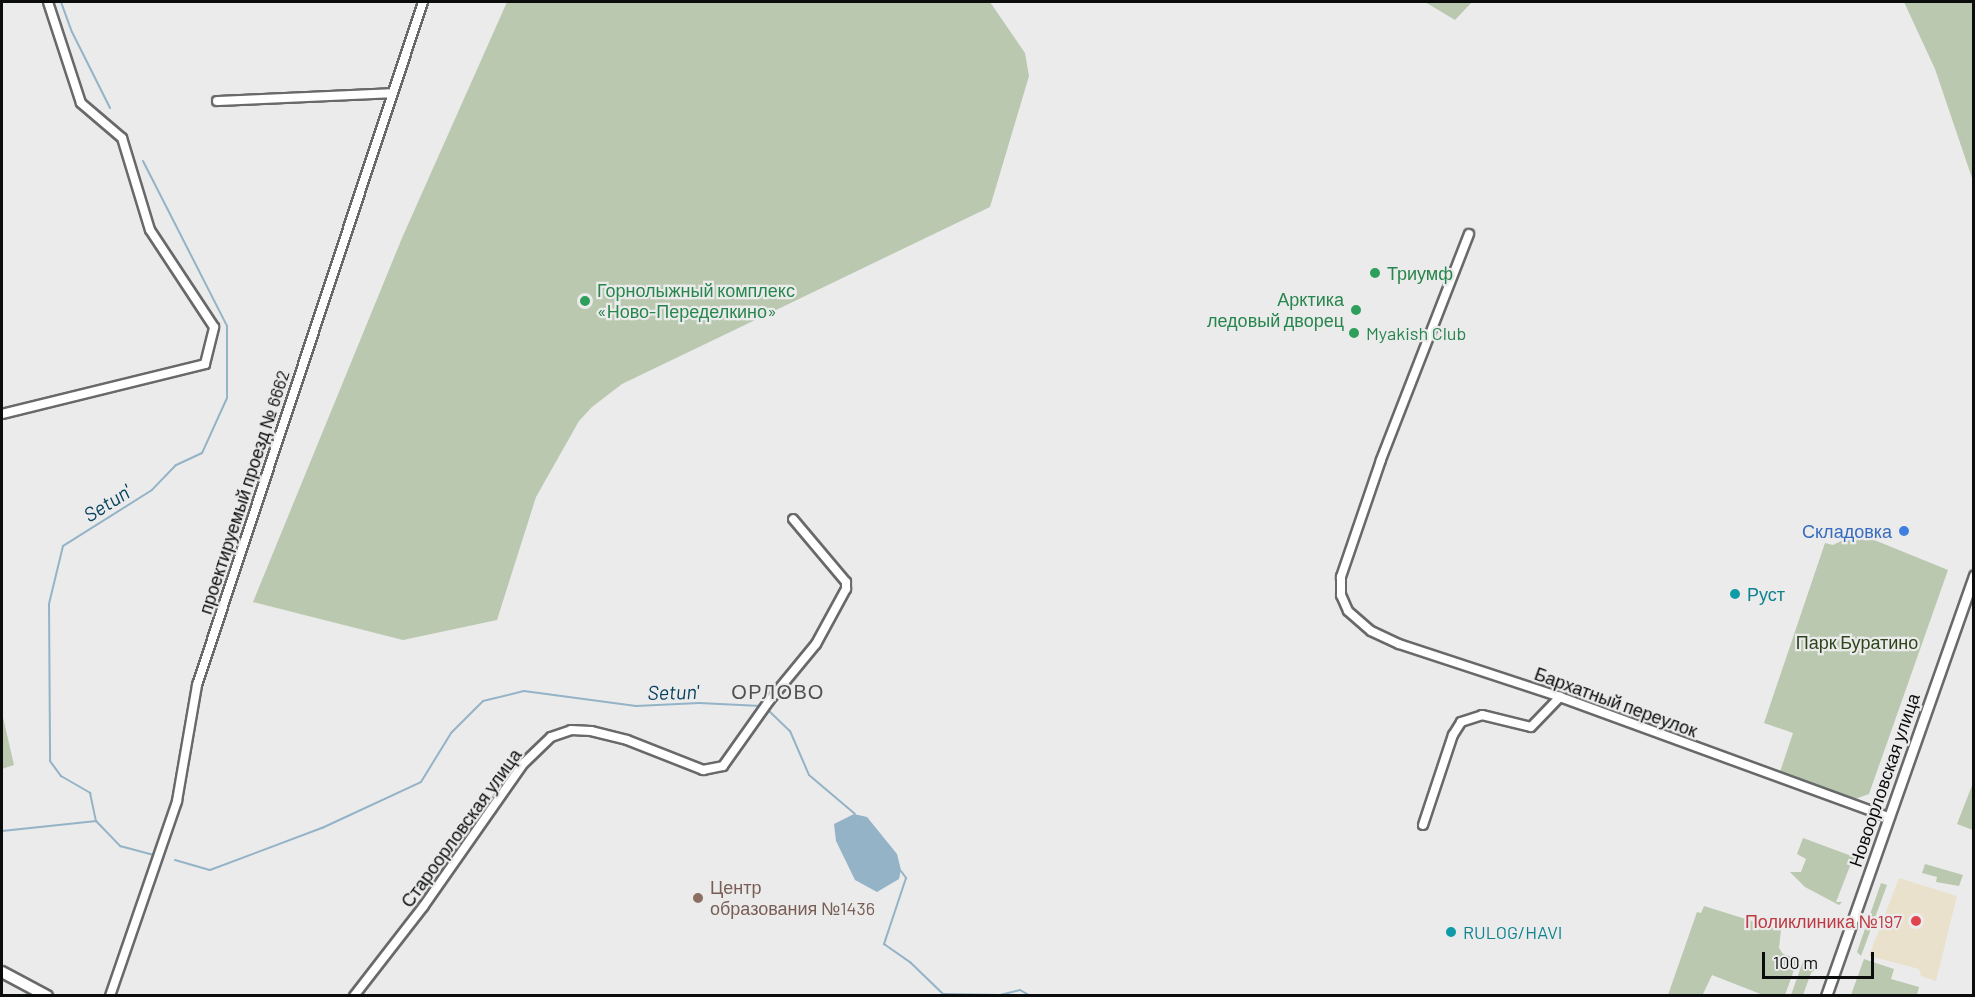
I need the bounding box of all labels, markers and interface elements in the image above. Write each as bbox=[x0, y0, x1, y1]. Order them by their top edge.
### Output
place label: Триумф bbox=[1387, 262, 1453, 284]
marker: Триумф bbox=[1368, 266, 1382, 280]
place label: Горнолыжный комплекс «Ново-Переделкино» bbox=[597, 280, 795, 322]
place label: Арктика ледовый дворец bbox=[1207, 289, 1344, 332]
marker: Горнолыжный комплекс «Ново-Переделкино» bbox=[578, 294, 592, 308]
marker: Арктика ледовый дворец bbox=[1349, 303, 1363, 317]
place label: Myakish Club bbox=[1366, 322, 1466, 344]
marker: Myakish Club bbox=[1347, 326, 1361, 340]
street label: проектируемый проезд № 6662 bbox=[194, 367, 294, 617]
water label: Setun' bbox=[79, 479, 135, 527]
place label: Складовка bbox=[1802, 520, 1892, 542]
marker: Складовка bbox=[1897, 524, 1911, 538]
place label: Руст bbox=[1747, 583, 1785, 605]
marker: Руст bbox=[1728, 587, 1742, 601]
park label: Парк Буратино bbox=[1796, 631, 1918, 653]
street label: Бархатный переулок bbox=[1532, 663, 1700, 741]
district label: ОРЛОВО bbox=[731, 679, 825, 703]
water label: Setun' bbox=[647, 680, 699, 704]
street label: Новоорловская улица bbox=[1844, 690, 1924, 870]
street label: Староорловская улица bbox=[396, 745, 526, 911]
place label: Центр образования №1436 bbox=[710, 877, 875, 920]
marker: Центр образования №1436 bbox=[691, 891, 705, 905]
place label: Поликлиника №197 bbox=[1745, 910, 1902, 932]
marker: Поликлиника №197 bbox=[1907, 912, 1925, 930]
place label: RULOG/HAVI bbox=[1463, 921, 1563, 943]
marker: RULOG/HAVI bbox=[1444, 925, 1458, 939]
scale bar bbox=[1765, 940, 1878, 978]
text: 100 m bbox=[1773, 951, 1818, 973]

